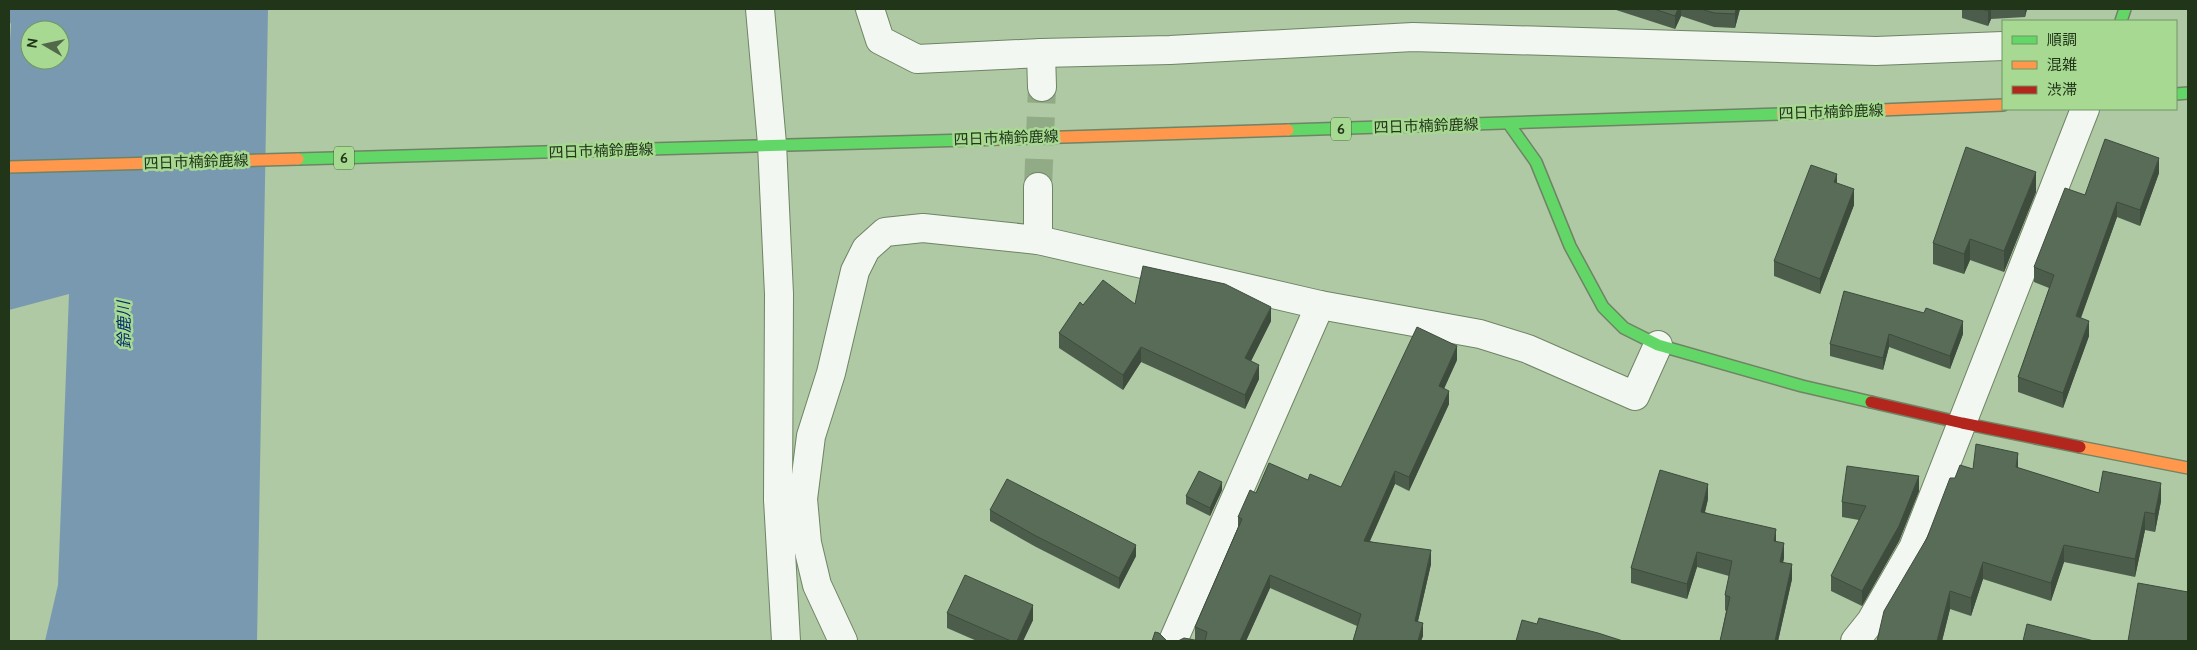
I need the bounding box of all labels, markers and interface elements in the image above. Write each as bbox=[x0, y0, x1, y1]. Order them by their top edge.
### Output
north arrow bbox=[20, 20, 70, 70]
legend bbox=[2002, 20, 2177, 110]
text: 順調 bbox=[2047, 31, 2077, 49]
text: N bbox=[22, 37, 42, 49]
text: 混雑 bbox=[2047, 56, 2077, 74]
text: 渋滞 bbox=[2047, 81, 2077, 99]
street label: 四日市楠鈴鹿線 bbox=[1778, 101, 1884, 123]
street label: 四日市楠鈴鹿線 bbox=[1373, 115, 1479, 137]
road number: 6 bbox=[1331, 118, 1351, 140]
street label: 四日市楠鈴鹿線 bbox=[953, 127, 1059, 149]
street label: 四日市楠鈴鹿線 bbox=[548, 140, 654, 162]
road number: 6 bbox=[334, 146, 354, 170]
street label: 四日市楠鈴鹿線 bbox=[143, 151, 249, 173]
water label: 鈴鹿川 bbox=[114, 299, 134, 349]

